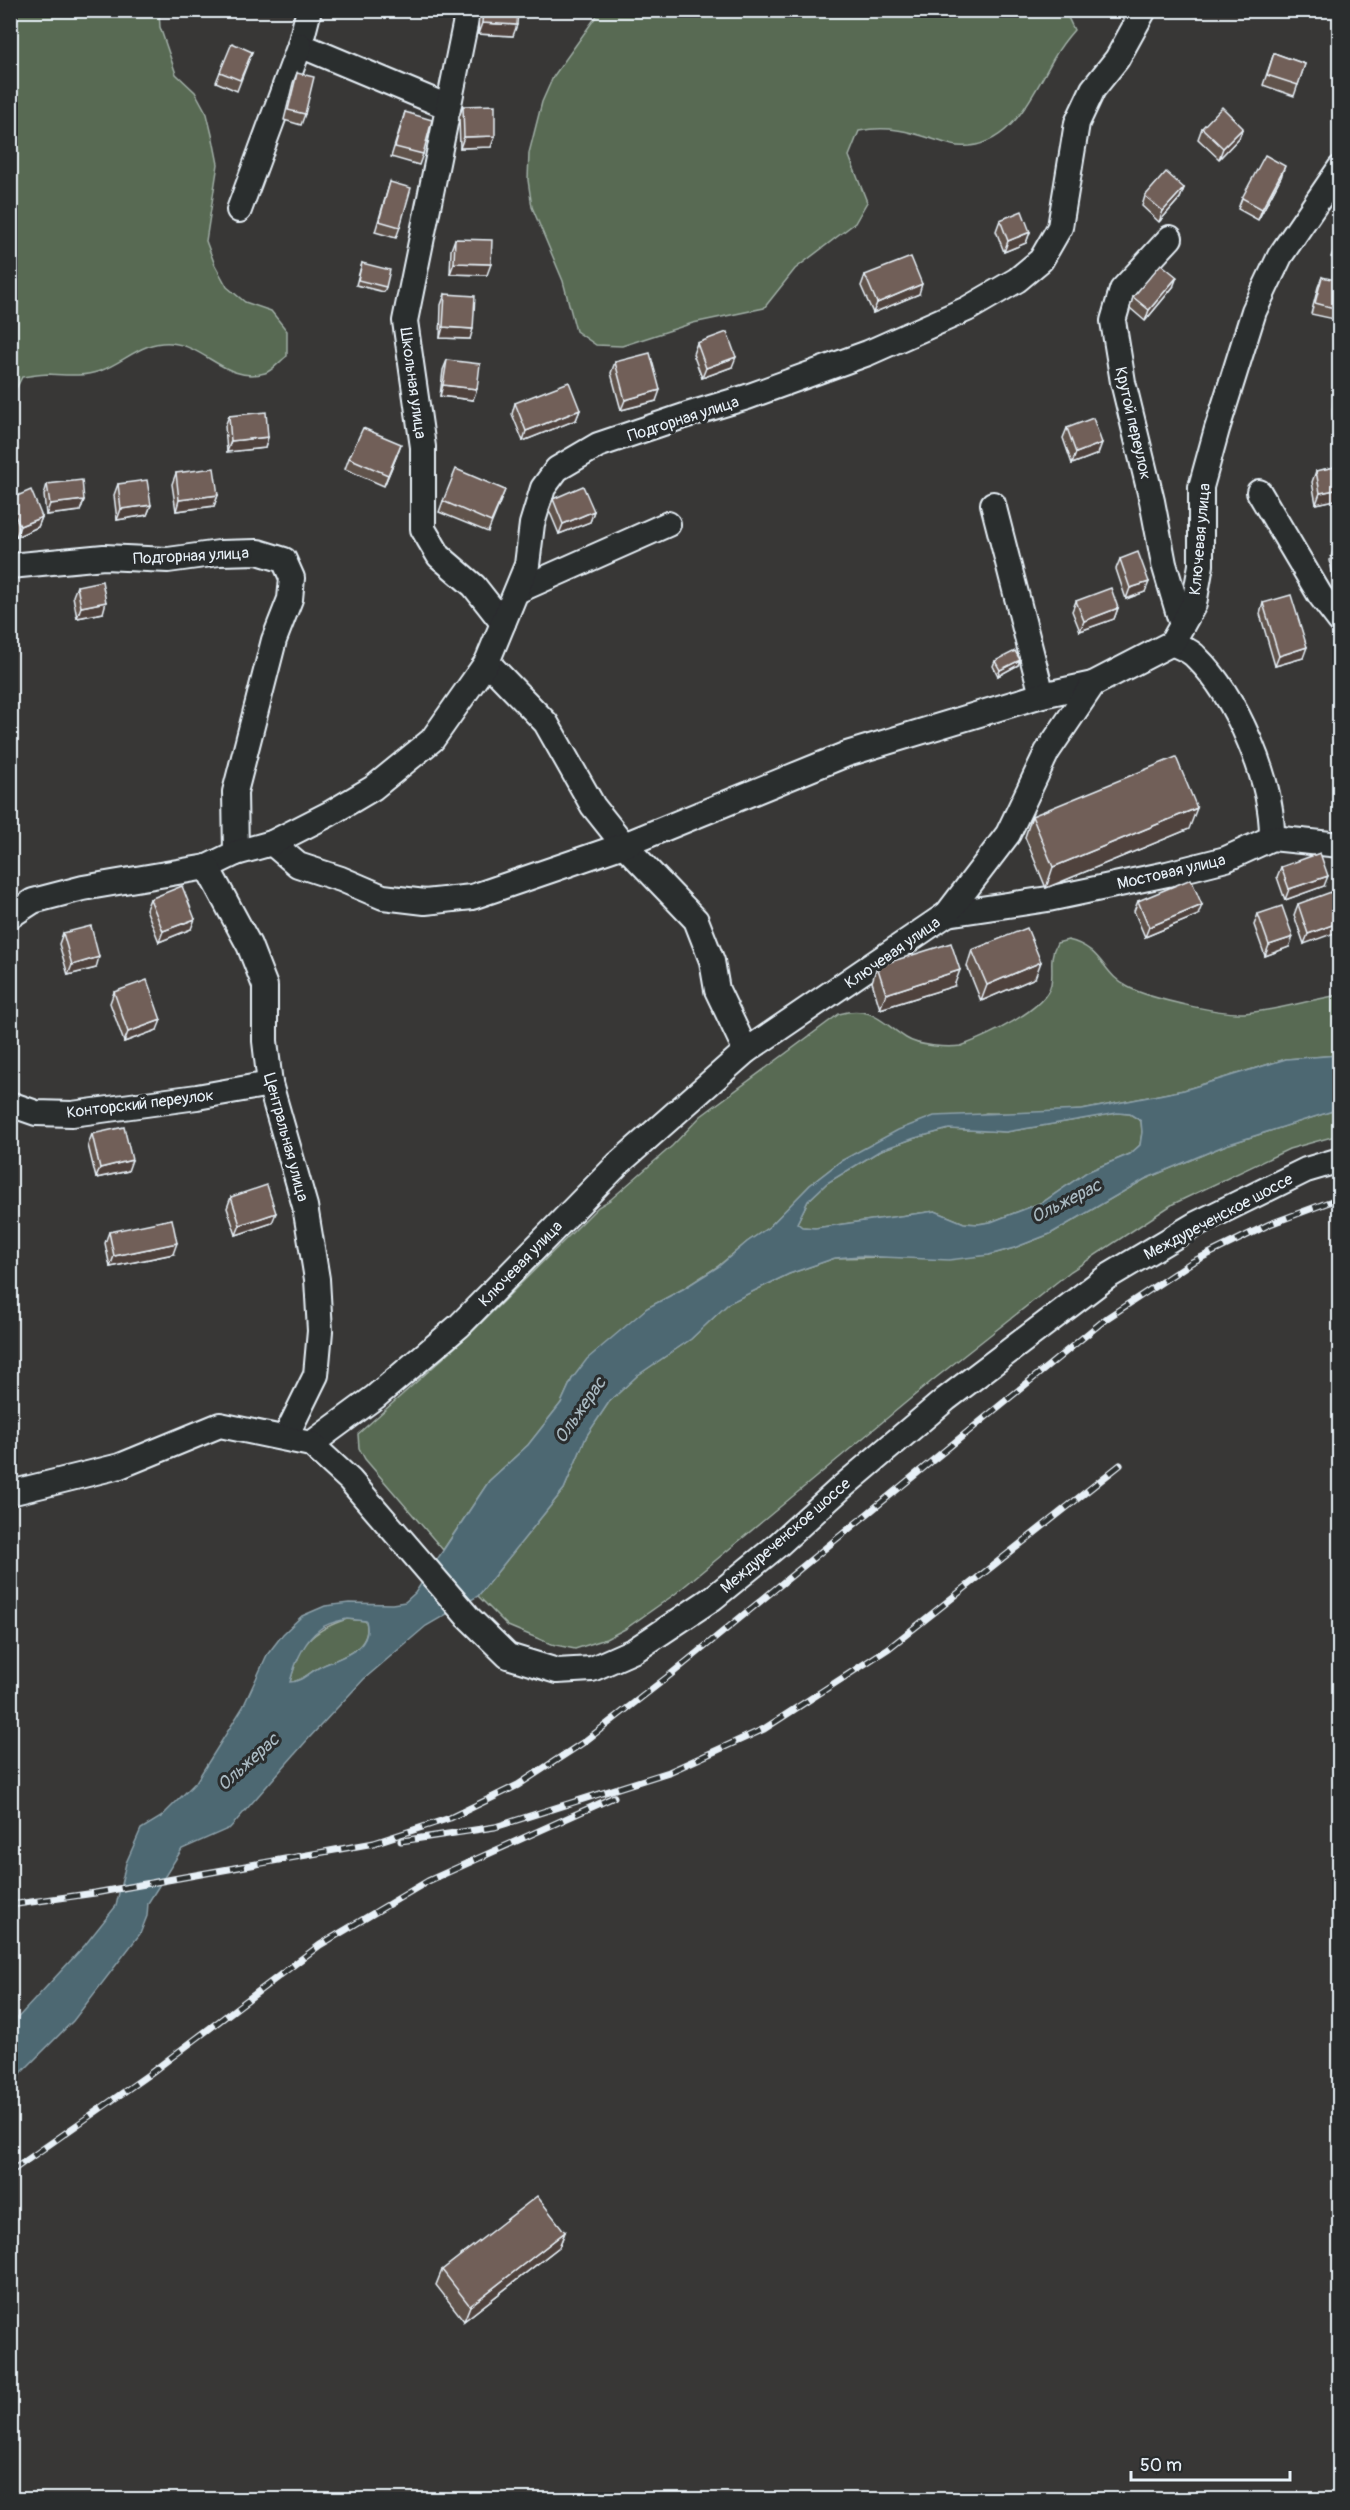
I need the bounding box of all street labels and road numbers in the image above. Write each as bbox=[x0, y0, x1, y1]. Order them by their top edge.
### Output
street label: Школьная улица bbox=[395, 326, 431, 440]
street label: Крутой переулок bbox=[1110, 365, 1156, 481]
street label: Подгорная улица bbox=[625, 392, 741, 446]
street label: Ключевая улица bbox=[1185, 482, 1215, 596]
street label: Подгорная улица bbox=[133, 543, 249, 569]
street label: Мостовая улица bbox=[1115, 850, 1227, 894]
street label: Ключевая улица bbox=[841, 912, 944, 993]
street label: Центральная улица bbox=[259, 1071, 313, 1204]
street label: Конторский переулок bbox=[65, 1085, 215, 1123]
street label: Междуреченское шоссе bbox=[1141, 1169, 1296, 1265]
street label: Ключевая улица bbox=[475, 1216, 567, 1311]
street label: Междуреченское шоссе bbox=[717, 1474, 855, 1598]

